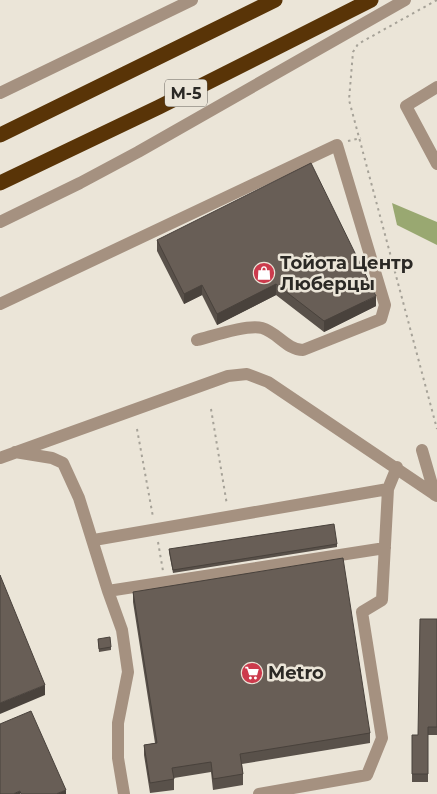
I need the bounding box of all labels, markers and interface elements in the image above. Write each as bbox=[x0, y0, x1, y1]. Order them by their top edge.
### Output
road number: М-5 bbox=[165, 80, 207, 106]
place label: Тойота Центр Люберцы bbox=[280, 252, 413, 295]
shop icon: Тойота Центр Люберцы bbox=[252, 261, 276, 285]
supermarket icon: Metro bbox=[240, 661, 264, 685]
place label: Metro bbox=[268, 662, 324, 684]

